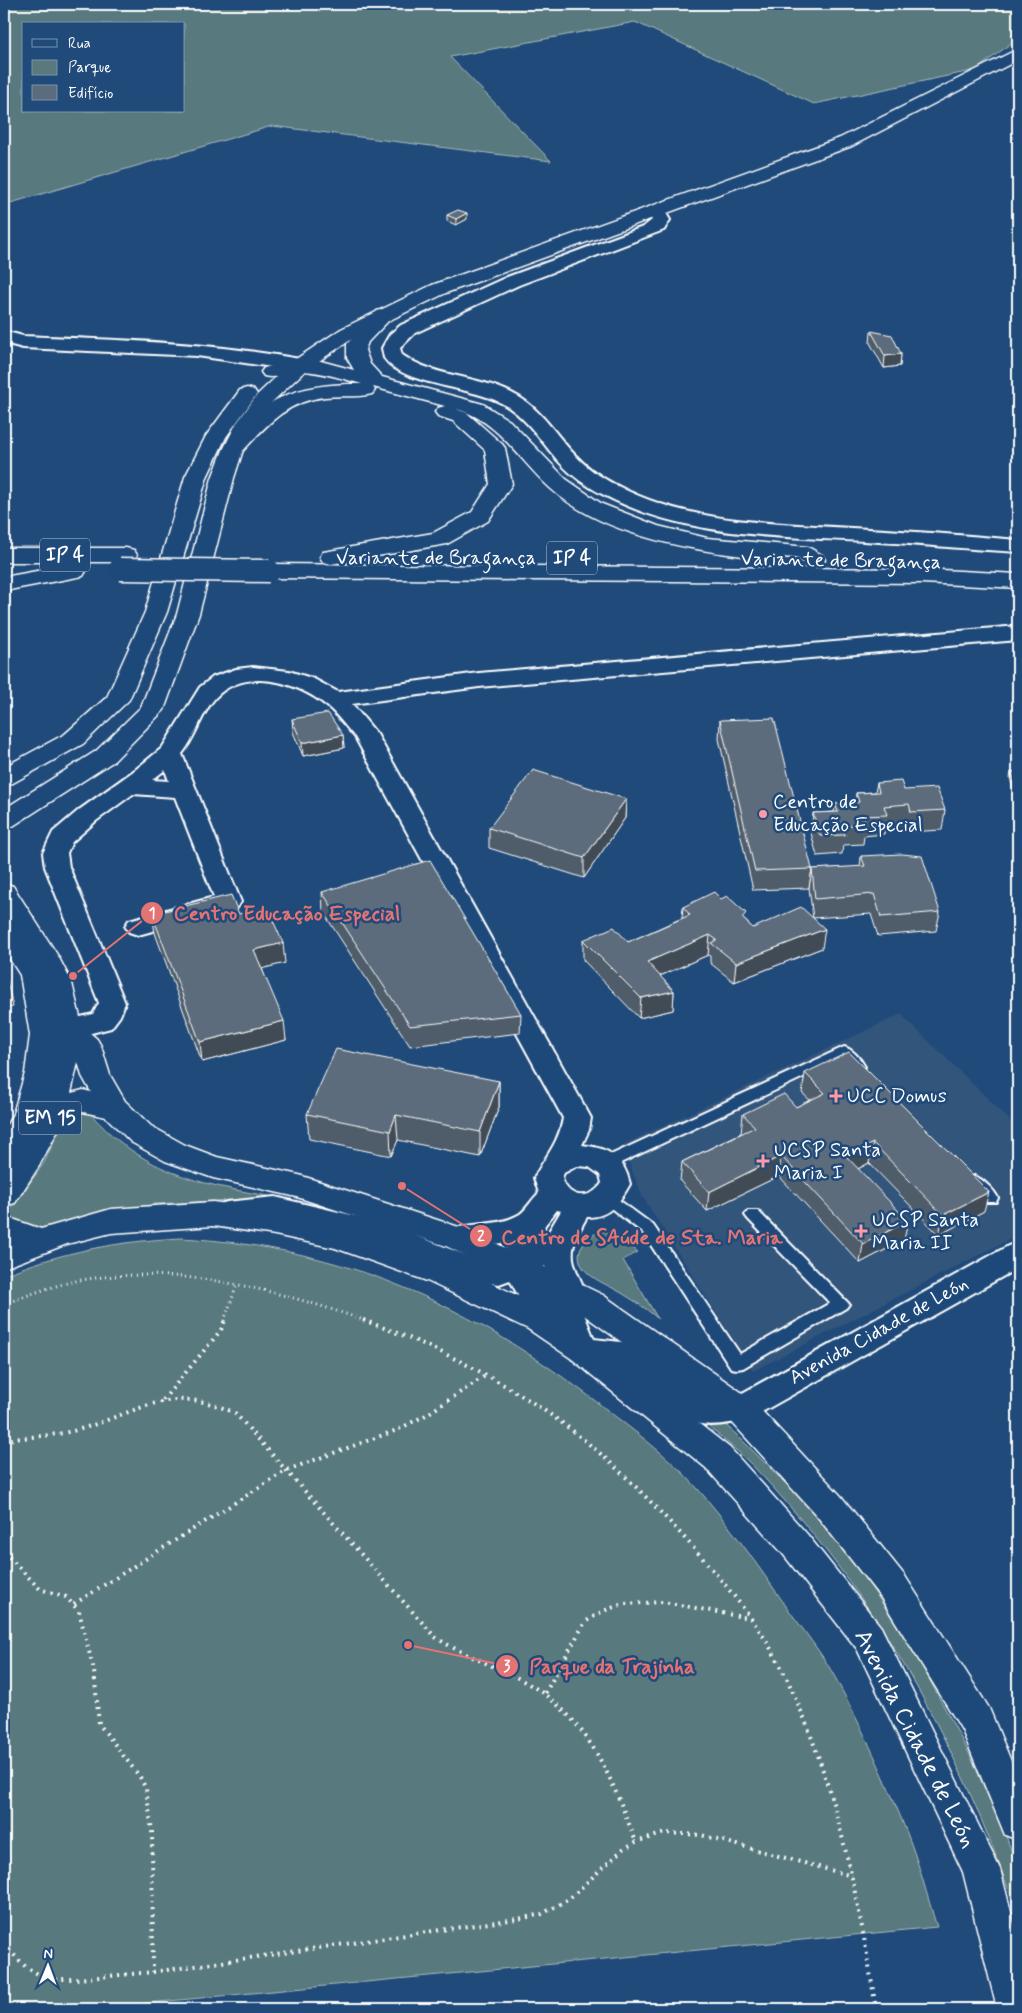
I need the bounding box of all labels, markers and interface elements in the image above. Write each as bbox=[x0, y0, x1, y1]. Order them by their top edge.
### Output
legend bbox=[22, 22, 185, 112]
text: Rua bbox=[68, 34, 91, 54]
text: Parque bbox=[68, 58, 111, 78]
text: Edifício bbox=[68, 84, 113, 104]
road number: IP 4 bbox=[40, 538, 90, 572]
road number: IP 4 bbox=[547, 542, 597, 574]
street label: Variante de Bragança bbox=[336, 545, 536, 574]
street label: Variante de Bragança bbox=[741, 546, 941, 578]
place label: Centro de Educação Especial bbox=[773, 789, 923, 839]
marker: Centro de Educação Especial bbox=[757, 808, 769, 820]
callout: Centro Educação Especial bbox=[139, 895, 409, 931]
text: Centro Educação Especial bbox=[174, 900, 400, 928]
text: 1 bbox=[149, 904, 155, 924]
place label: UCC Domus bbox=[847, 1083, 947, 1110]
marker: UCC Domus bbox=[829, 1089, 843, 1103]
road number: EM 15 bbox=[19, 1102, 81, 1134]
place label: UCSP Santa Maria I bbox=[774, 1137, 881, 1187]
marker: UCSP Santa Maria I bbox=[756, 1154, 770, 1168]
place label: UCSP Santa Maria II bbox=[872, 1207, 979, 1257]
callout: Centro de SAúde de Sta. Maria bbox=[469, 1218, 790, 1254]
text: Centro de SAúde de Sta. Maria bbox=[501, 1224, 784, 1252]
marker: UCSP Santa Maria II bbox=[854, 1224, 868, 1238]
text: 2 bbox=[477, 1227, 485, 1247]
street label: Avenida Cidade de León bbox=[784, 1270, 974, 1392]
street label: Avenida Cidade de León bbox=[846, 1624, 984, 1854]
callout: Parque da Trajinha bbox=[495, 1648, 705, 1684]
text: Parque da Trajinha bbox=[529, 1653, 695, 1681]
text: 3 bbox=[504, 1657, 511, 1677]
north arrow bbox=[22, 1940, 72, 1990]
text: N bbox=[43, 1945, 53, 1963]

